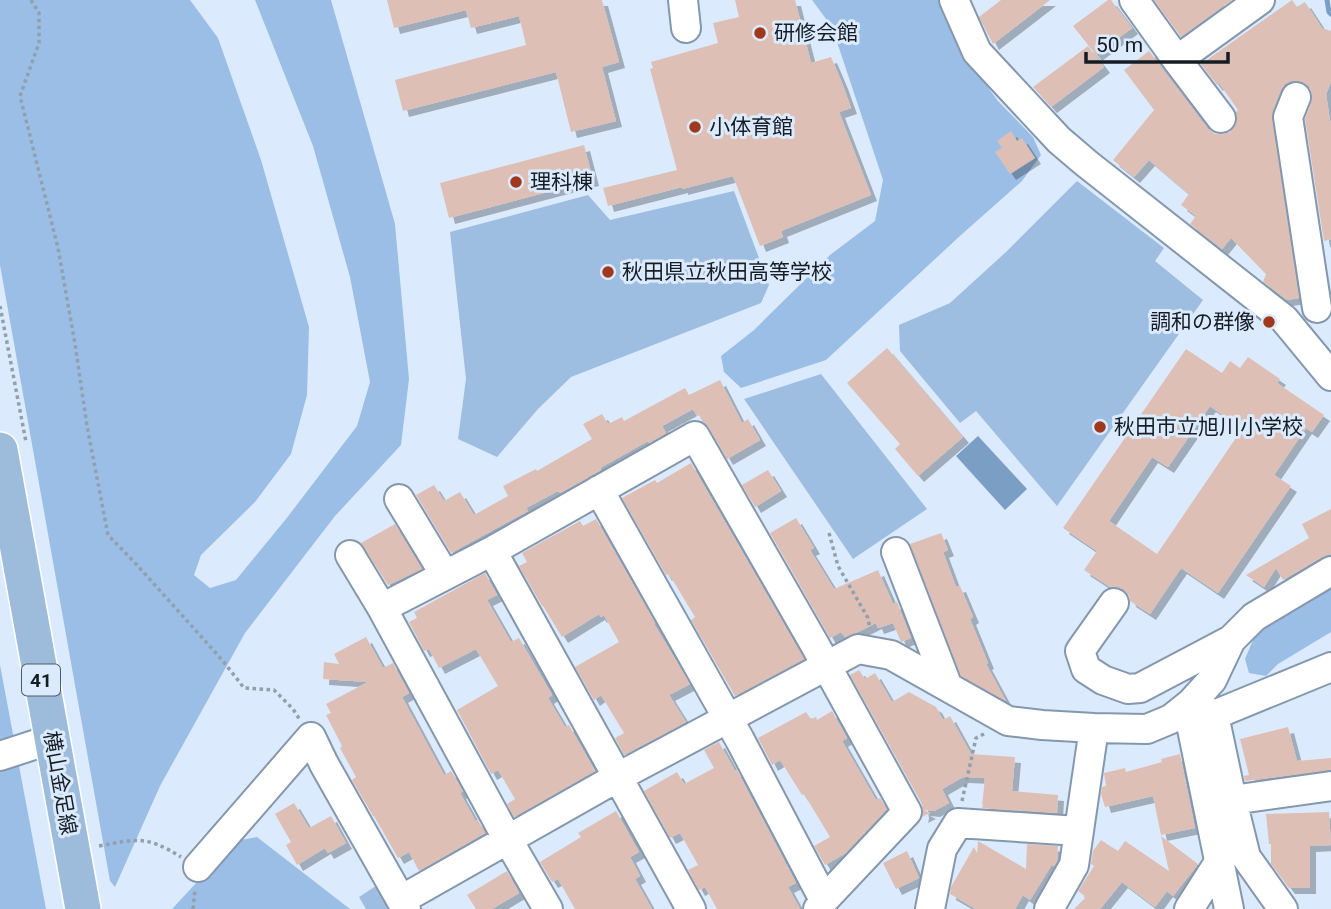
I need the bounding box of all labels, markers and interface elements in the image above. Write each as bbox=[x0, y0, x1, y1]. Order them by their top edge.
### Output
place label: 研修会館 bbox=[774, 21, 858, 45]
scale bar bbox=[1086, 21, 1228, 65]
marker: 研修会館 bbox=[752, 25, 768, 41]
text: 50 m bbox=[1096, 33, 1143, 57]
place label: 小体育館 bbox=[709, 115, 793, 139]
marker: 小体育館 bbox=[687, 119, 703, 135]
place label: 理科棟 bbox=[530, 170, 593, 194]
marker: 理科棟 bbox=[508, 174, 524, 190]
place label: 秋田県立秋田高等学校 bbox=[622, 260, 832, 284]
marker: 秋田県立秋田高等学校 bbox=[600, 264, 616, 280]
place label: 調和の群像 bbox=[1150, 310, 1255, 334]
marker: 調和の群像 bbox=[1261, 314, 1277, 330]
place label: 秋田市立旭川小学校 bbox=[1114, 415, 1303, 439]
marker: 秋田市立旭川小学校 bbox=[1092, 419, 1108, 435]
road number: 41 bbox=[22, 664, 60, 695]
street label: 横山金足線 bbox=[39, 729, 81, 837]

